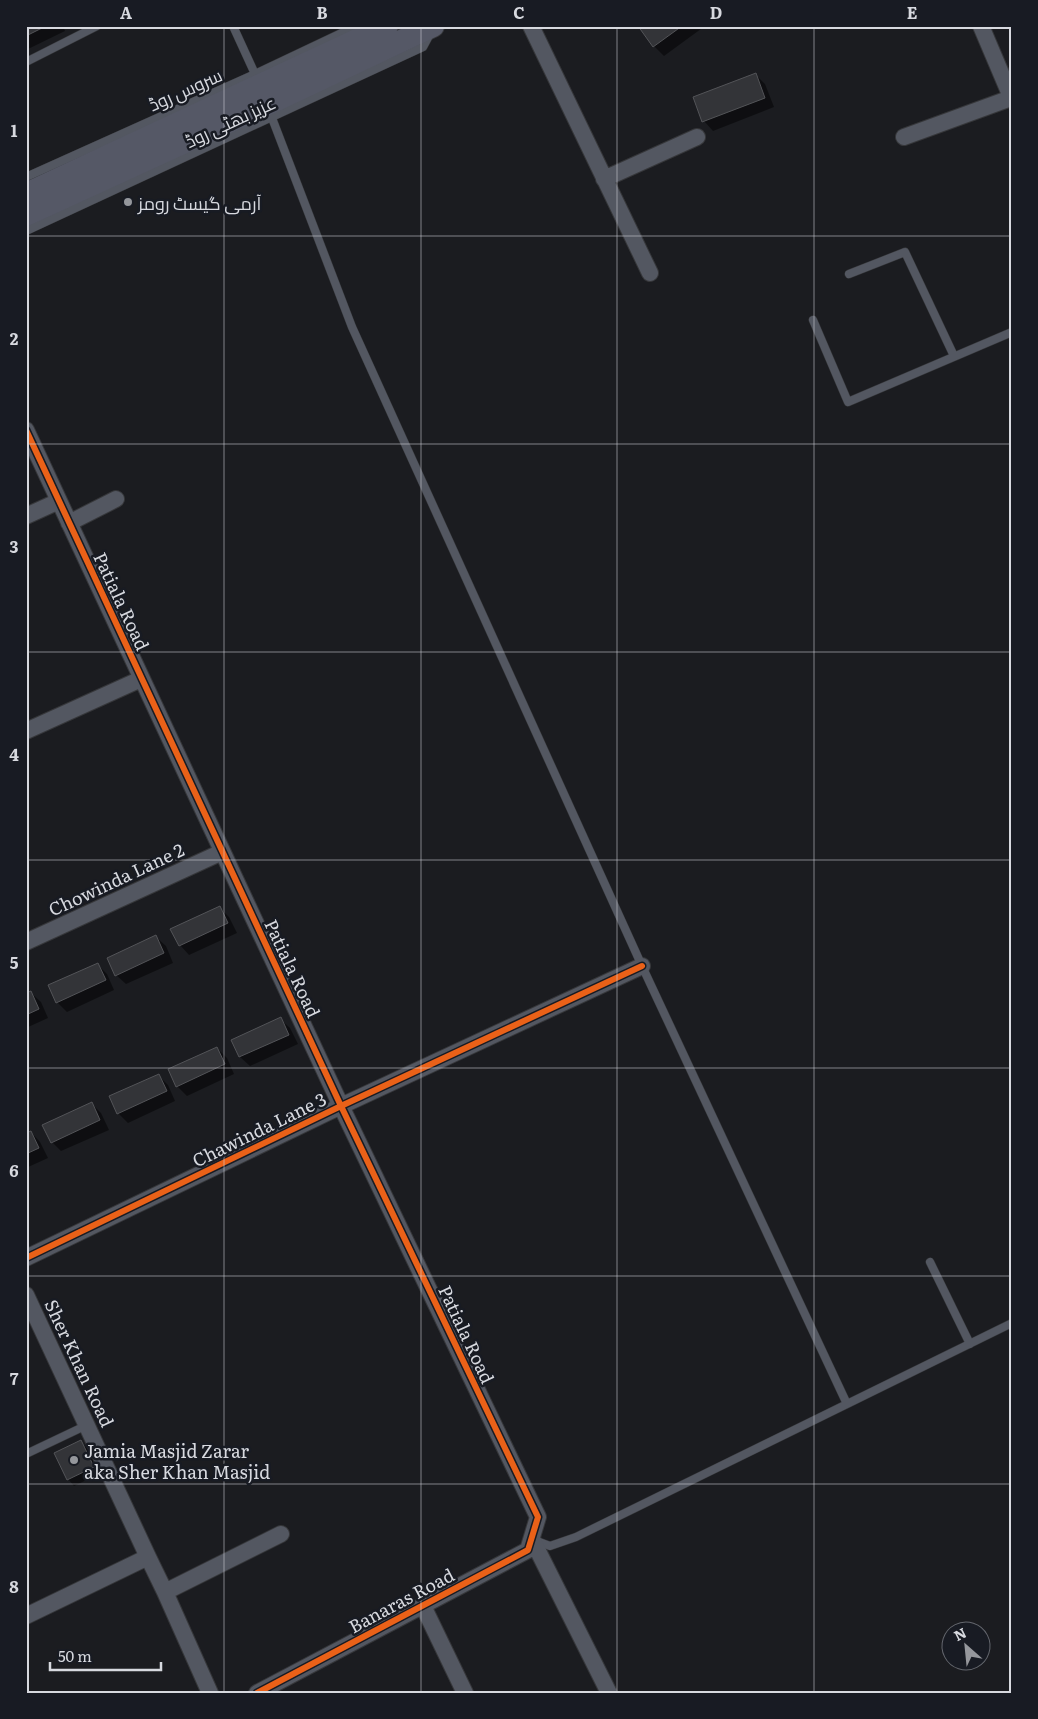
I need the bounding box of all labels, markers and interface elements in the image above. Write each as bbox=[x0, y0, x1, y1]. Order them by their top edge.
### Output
text: A bbox=[120, 0, 132, 24]
text: B bbox=[316, 0, 328, 24]
text: C bbox=[513, 0, 525, 24]
text: D bbox=[710, 0, 722, 24]
text: E bbox=[907, 0, 918, 24]
street label: سروس روڈ bbox=[144, 61, 226, 117]
street label: عزیز بھٹی روڈ bbox=[180, 88, 280, 154]
text: 1 bbox=[11, 118, 18, 142]
place label: آرمی گیسٹ رومز bbox=[137, 189, 262, 216]
marker: آرمی گیسٹ رومز bbox=[122, 196, 134, 208]
text: 2 bbox=[10, 326, 19, 350]
text: 3 bbox=[10, 534, 19, 558]
street label: Patiala Road bbox=[87, 547, 157, 655]
text: 4 bbox=[9, 742, 19, 766]
street label: Chowinda Lane 2 bbox=[44, 836, 188, 922]
street label: Patiala Road bbox=[258, 914, 328, 1022]
text: 5 bbox=[10, 950, 19, 974]
street label: Chawinda Lane 3 bbox=[187, 1085, 331, 1173]
text: 6 bbox=[9, 1158, 19, 1182]
street label: Patiala Road bbox=[432, 1280, 502, 1388]
street label: Sher Khan Road bbox=[39, 1295, 121, 1431]
text: 7 bbox=[10, 1366, 19, 1390]
place label: Jamia Masjid Zarar aka Sher Khan Masjid bbox=[84, 1437, 270, 1485]
marker: Jamia Masjid Zarar aka Sher Khan Masjid bbox=[68, 1454, 80, 1466]
street label: Banaras Road bbox=[343, 1561, 459, 1639]
text: 8 bbox=[9, 1574, 19, 1598]
north arrow bbox=[940, 1622, 990, 1672]
text: N bbox=[950, 1622, 970, 1645]
scale bar bbox=[50, 1639, 161, 1671]
text: 50 m bbox=[58, 1644, 92, 1667]

